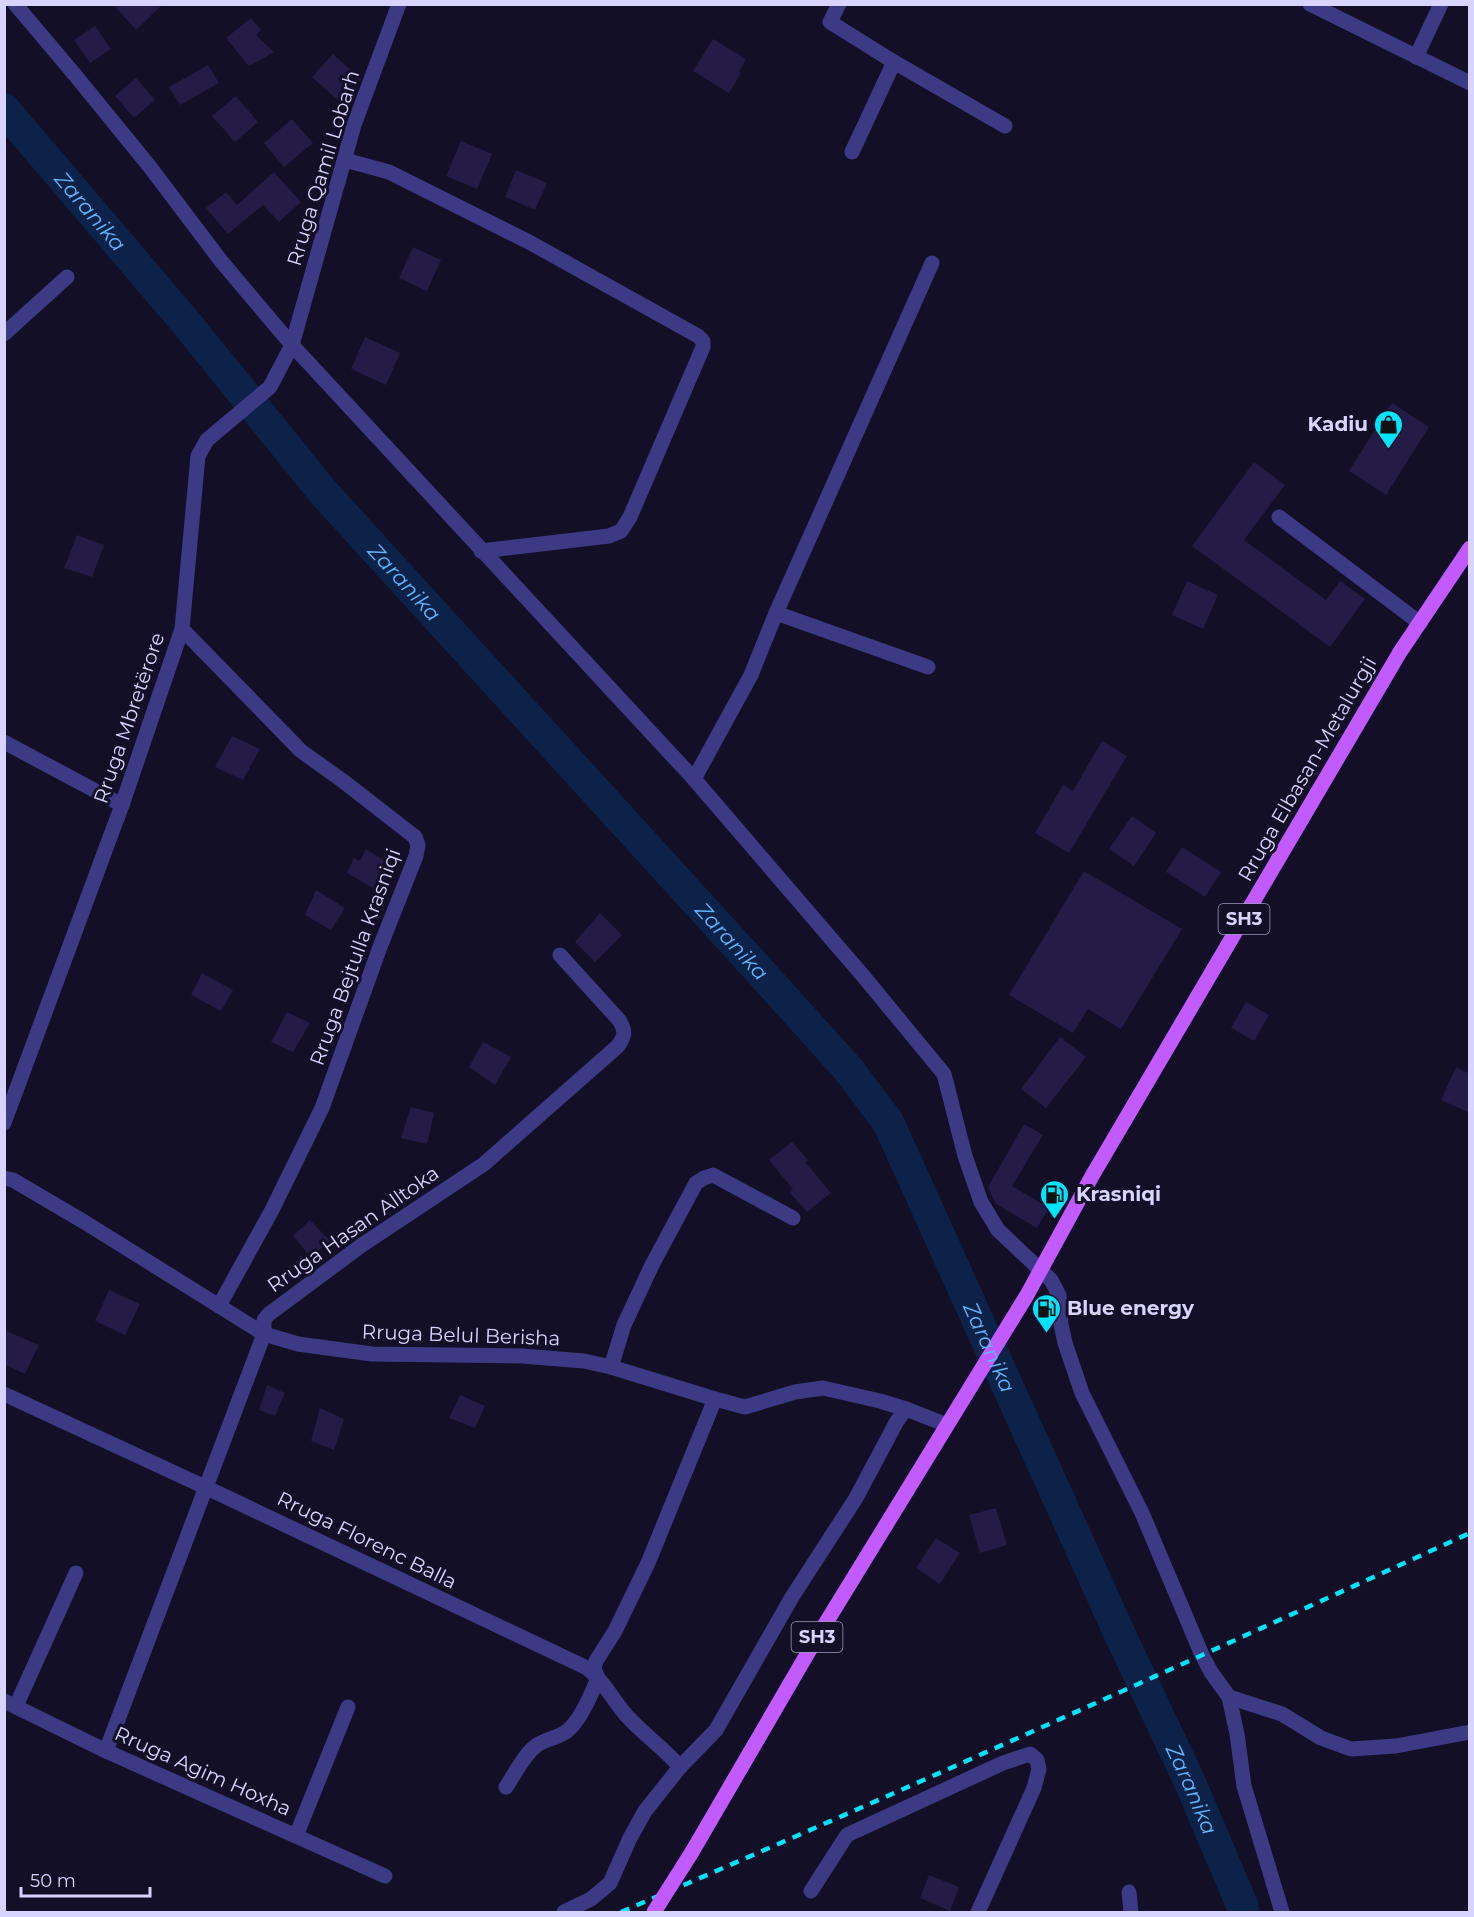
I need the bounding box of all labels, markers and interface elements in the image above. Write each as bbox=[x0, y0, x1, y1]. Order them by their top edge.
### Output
street label: Rruga Qamil Lobarh bbox=[282, 67, 364, 269]
water label: Zaranika bbox=[50, 166, 132, 256]
shop icon: Kadiu bbox=[1373, 408, 1405, 450]
place label: Kadiu bbox=[1307, 412, 1368, 436]
water label: Zaranika bbox=[363, 537, 446, 626]
street label: Rruga Mbretërore bbox=[88, 629, 170, 807]
street label: Rruga Elbasan-Metalurgji bbox=[1233, 652, 1381, 886]
street label: Rruga Bejtulla Krasniqi bbox=[305, 845, 405, 1069]
water label: Zaranika bbox=[690, 896, 774, 985]
road number: SH3 bbox=[1218, 904, 1270, 934]
street label: Rruga Hasan Alltoka bbox=[263, 1161, 443, 1297]
fuel station icon: Krasniqi bbox=[1039, 1178, 1071, 1220]
place label: Krasniqi bbox=[1076, 1182, 1161, 1206]
fuel station icon: Blue energy bbox=[1030, 1292, 1062, 1334]
place label: Blue energy bbox=[1067, 1296, 1195, 1320]
water label: Zaranika bbox=[958, 1297, 1021, 1396]
street label: Rruga Belul Berisha bbox=[361, 1320, 561, 1350]
street label: Rruga Florenc Balla bbox=[273, 1486, 461, 1594]
road number: SH3 bbox=[792, 1622, 842, 1652]
street label: Rruga Agim Hoxha bbox=[111, 1721, 295, 1821]
water label: Zaranika bbox=[1161, 1739, 1223, 1838]
scale bar bbox=[21, 1860, 150, 1898]
text: 50 m bbox=[30, 1870, 76, 1892]

